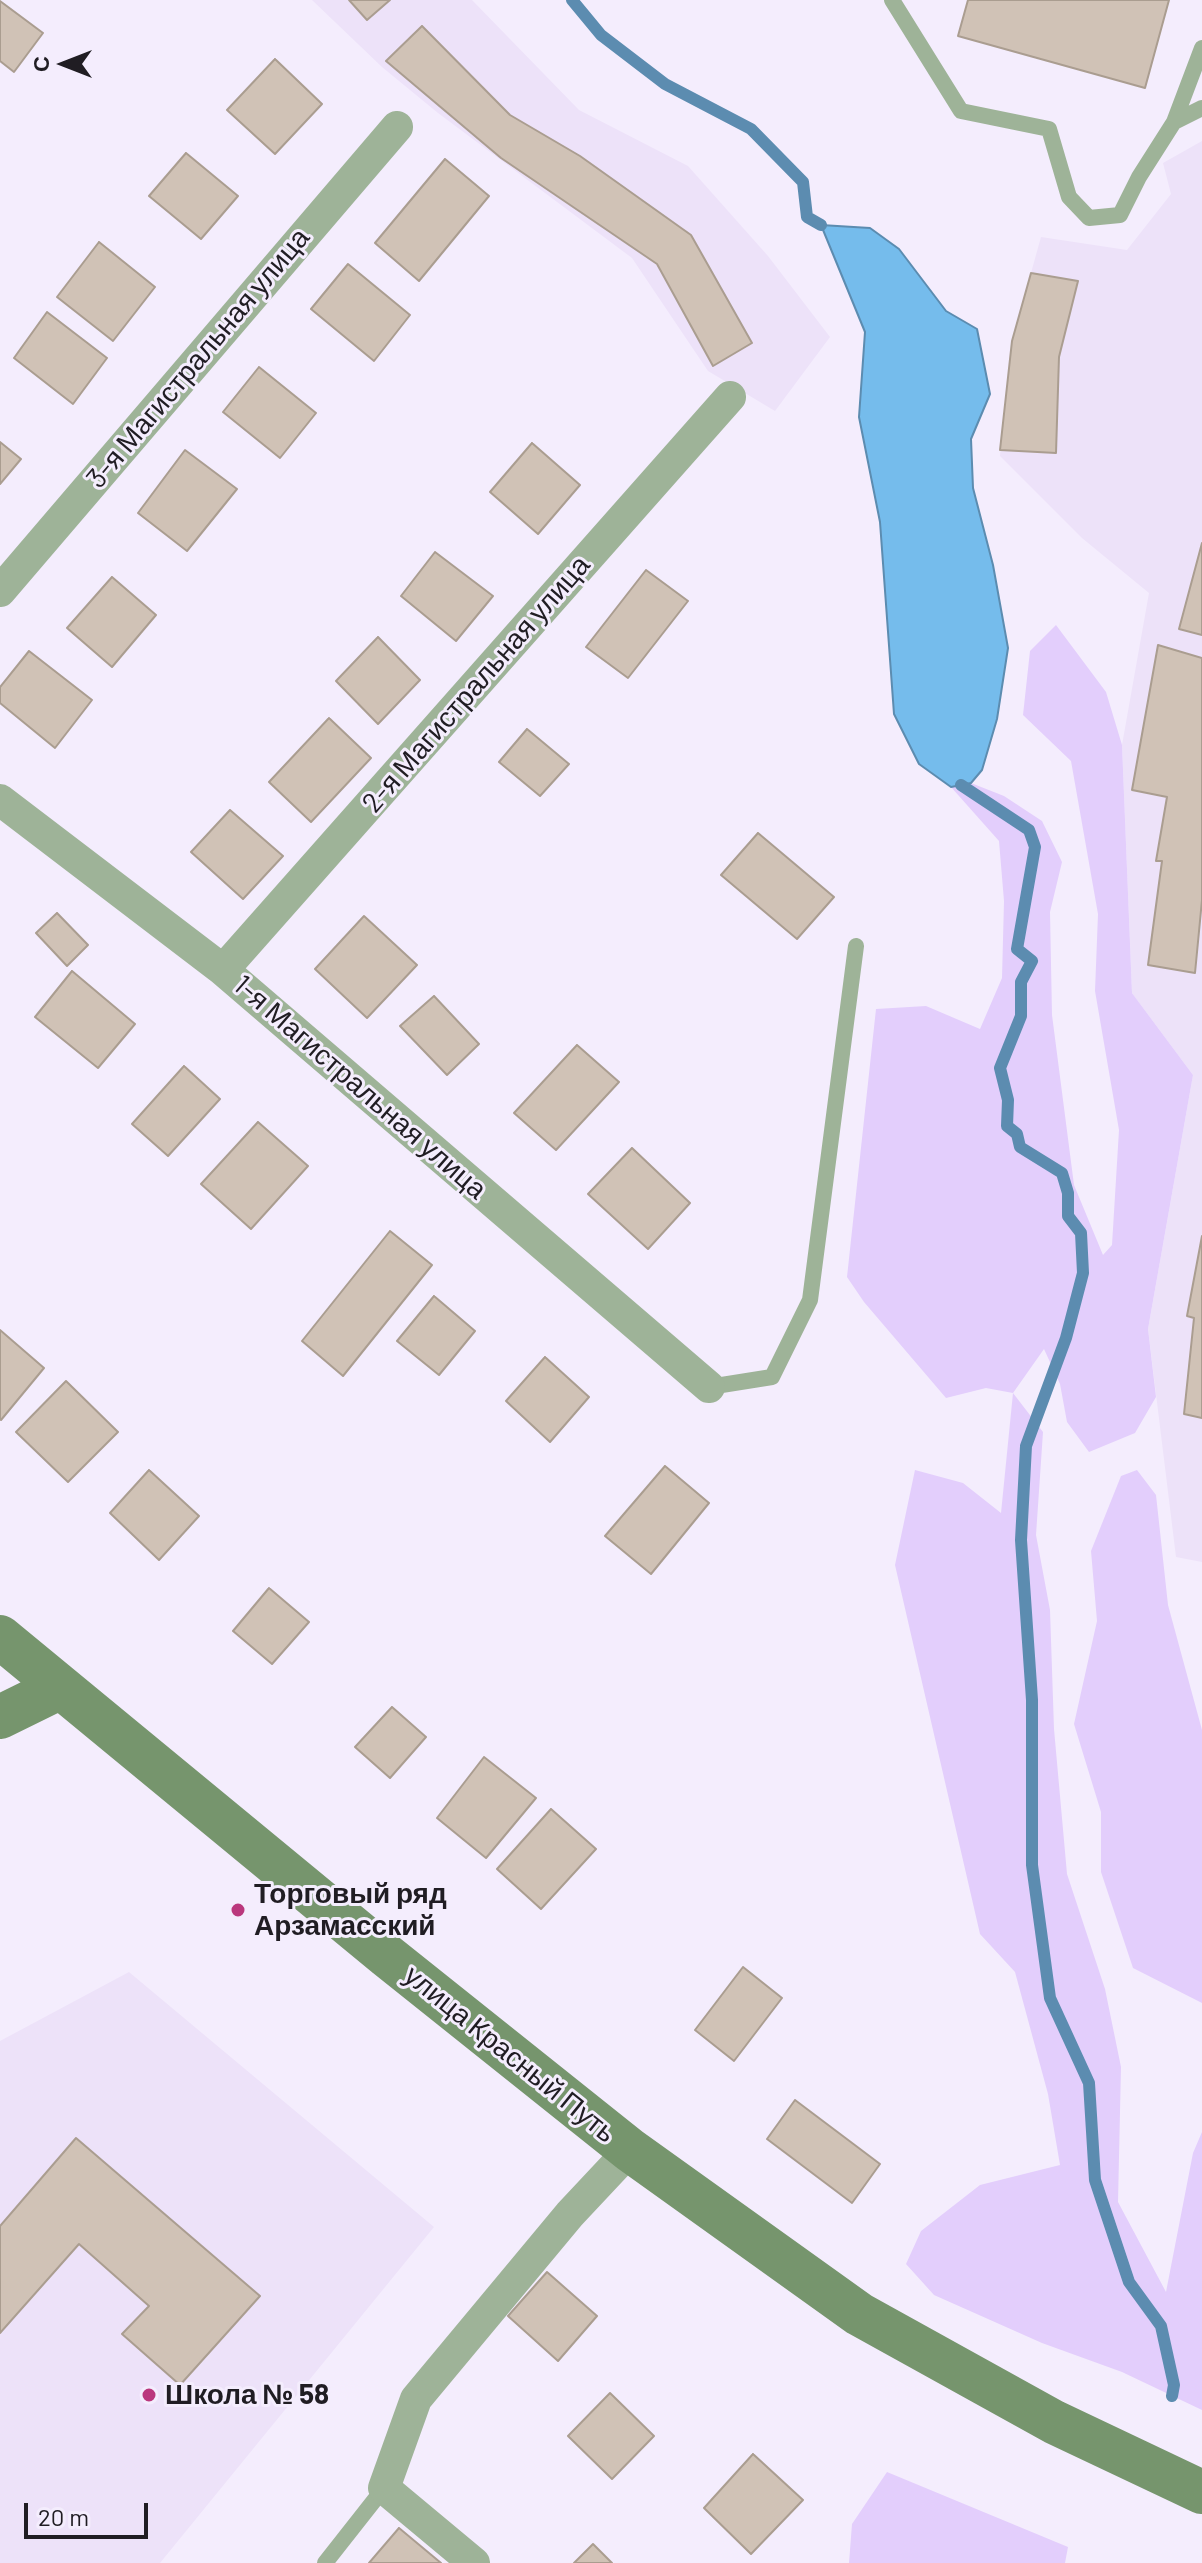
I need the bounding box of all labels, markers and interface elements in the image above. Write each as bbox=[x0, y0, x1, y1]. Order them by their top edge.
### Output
north arrow bbox=[24, 24, 104, 104]
text: С bbox=[27, 56, 53, 72]
street label: 3-я Магистральная улица bbox=[79, 221, 317, 495]
street label: 2-я Магистральная улица bbox=[355, 549, 597, 819]
street label: 1-я Магистральная улица bbox=[227, 968, 493, 1206]
place label: Торговый ряд Арзамасский bbox=[254, 1877, 447, 1943]
marker: Торговый ряд Арзамасский bbox=[229, 1901, 247, 1919]
street label: улица Красный Путь bbox=[397, 1958, 623, 2150]
place label: Школа № 58 bbox=[165, 2378, 329, 2412]
marker: Школа № 58 bbox=[140, 2386, 158, 2404]
scale bar bbox=[28, 2487, 152, 2537]
text: 20 m bbox=[38, 2502, 89, 2531]

